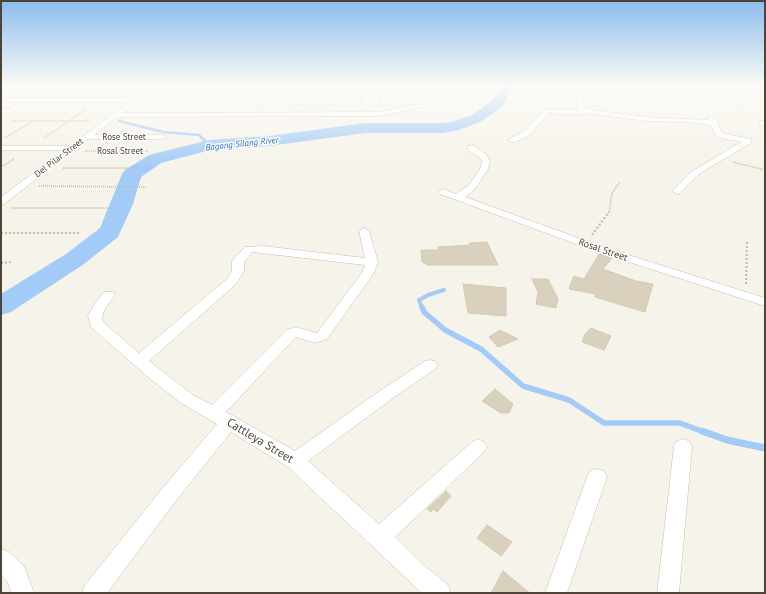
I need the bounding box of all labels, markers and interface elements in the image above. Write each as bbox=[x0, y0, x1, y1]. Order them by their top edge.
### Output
street label: Rose Street bbox=[102, 132, 146, 142]
water label: Bagong Silang River bbox=[205, 135, 279, 153]
street label: Del Pilar Street bbox=[32, 136, 86, 180]
street label: Rosal Street bbox=[97, 146, 143, 156]
street label: Rosal Street bbox=[577, 236, 629, 264]
street label: Cattleya Street bbox=[224, 415, 296, 467]

